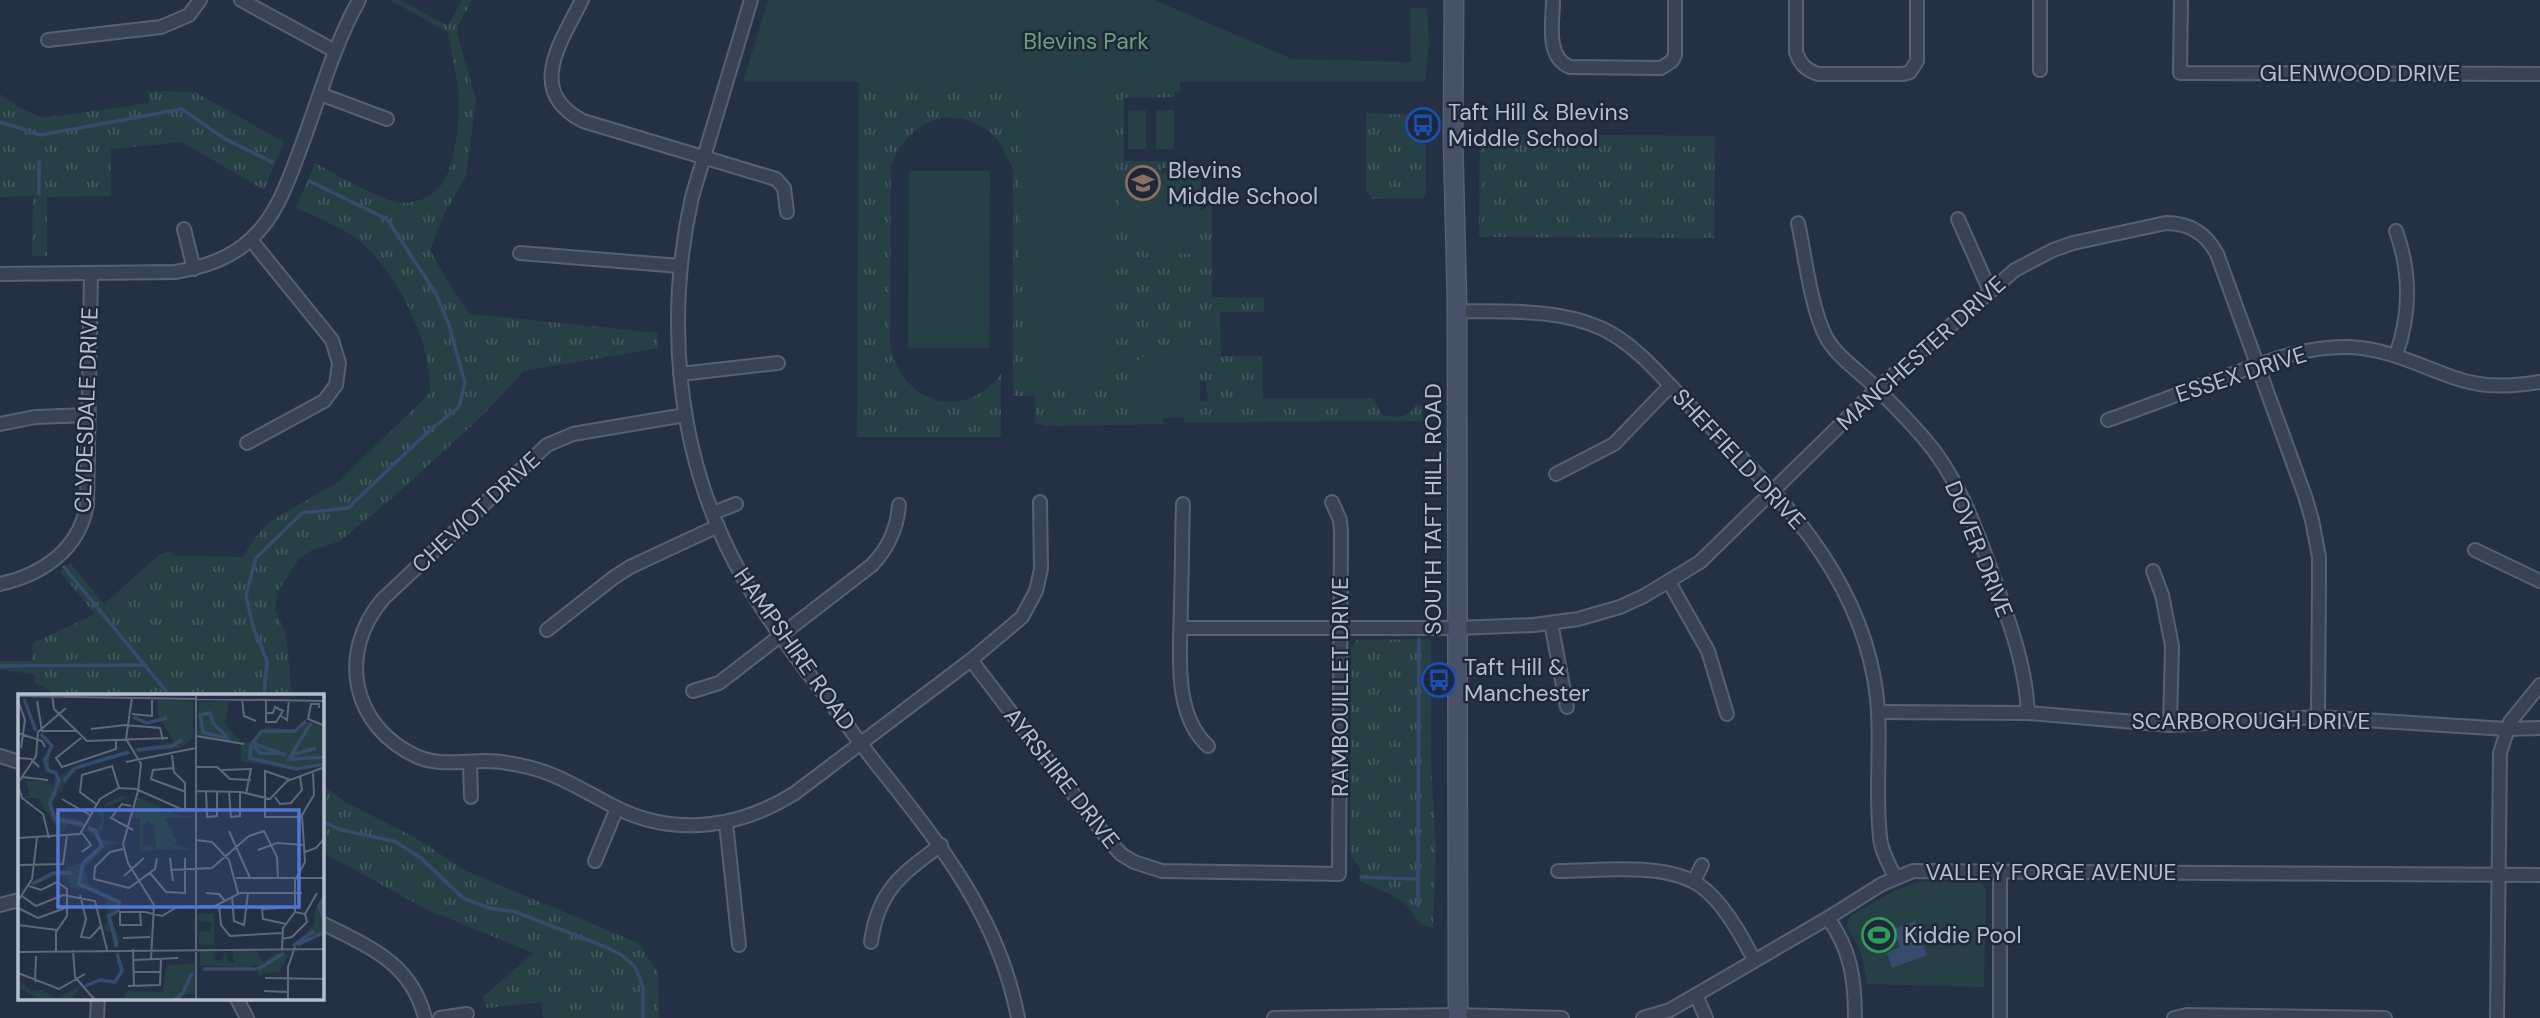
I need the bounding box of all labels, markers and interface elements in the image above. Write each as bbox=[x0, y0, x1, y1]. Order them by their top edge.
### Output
park label: Blevins Park bbox=[1023, 26, 1149, 56]
street label: GLENWOOD DRIVE bbox=[2260, 58, 2460, 88]
place label: Taft Hill & Blevins Middle School bbox=[1448, 97, 1629, 153]
bus stop icon: Taft Hill & Blevins Middle School bbox=[1404, 106, 1442, 144]
place label: Blevins Middle School bbox=[1168, 155, 1318, 211]
school or university icon: Blevins Middle School bbox=[1124, 164, 1162, 202]
street label: MANCHESTER DRIVE bbox=[1830, 269, 2012, 437]
street label: CLYDESDALE DRIVE bbox=[67, 306, 105, 514]
street label: ESSEX DRIVE bbox=[2172, 339, 2310, 409]
street label: SHEFFIELD DRIVE bbox=[1666, 382, 1812, 536]
street label: SOUTH TAFT HILL ROAD bbox=[1418, 383, 1448, 635]
street label: CHEVIOT DRIVE bbox=[405, 445, 547, 579]
street label: DOVER DRIVE bbox=[1938, 476, 2020, 622]
street label: HAMPSHIRE ROAD bbox=[728, 562, 862, 736]
street label: RAMBOUILLET DRIVE bbox=[1325, 577, 1355, 797]
place label: Taft Hill & Manchester bbox=[1464, 652, 1590, 708]
bus stop icon: Taft Hill & Manchester bbox=[1420, 661, 1458, 699]
inset map bbox=[18, 694, 324, 1000]
street label: AYRSHIRE DRIVE bbox=[998, 701, 1126, 855]
street label: SCARBOROUGH DRIVE bbox=[2131, 706, 2371, 736]
street label: VALLEY FORGE AVENUE bbox=[1926, 857, 2176, 887]
sports icon: Kiddie Pool bbox=[1860, 916, 1898, 954]
place label: Kiddie Pool bbox=[1904, 920, 2022, 950]

